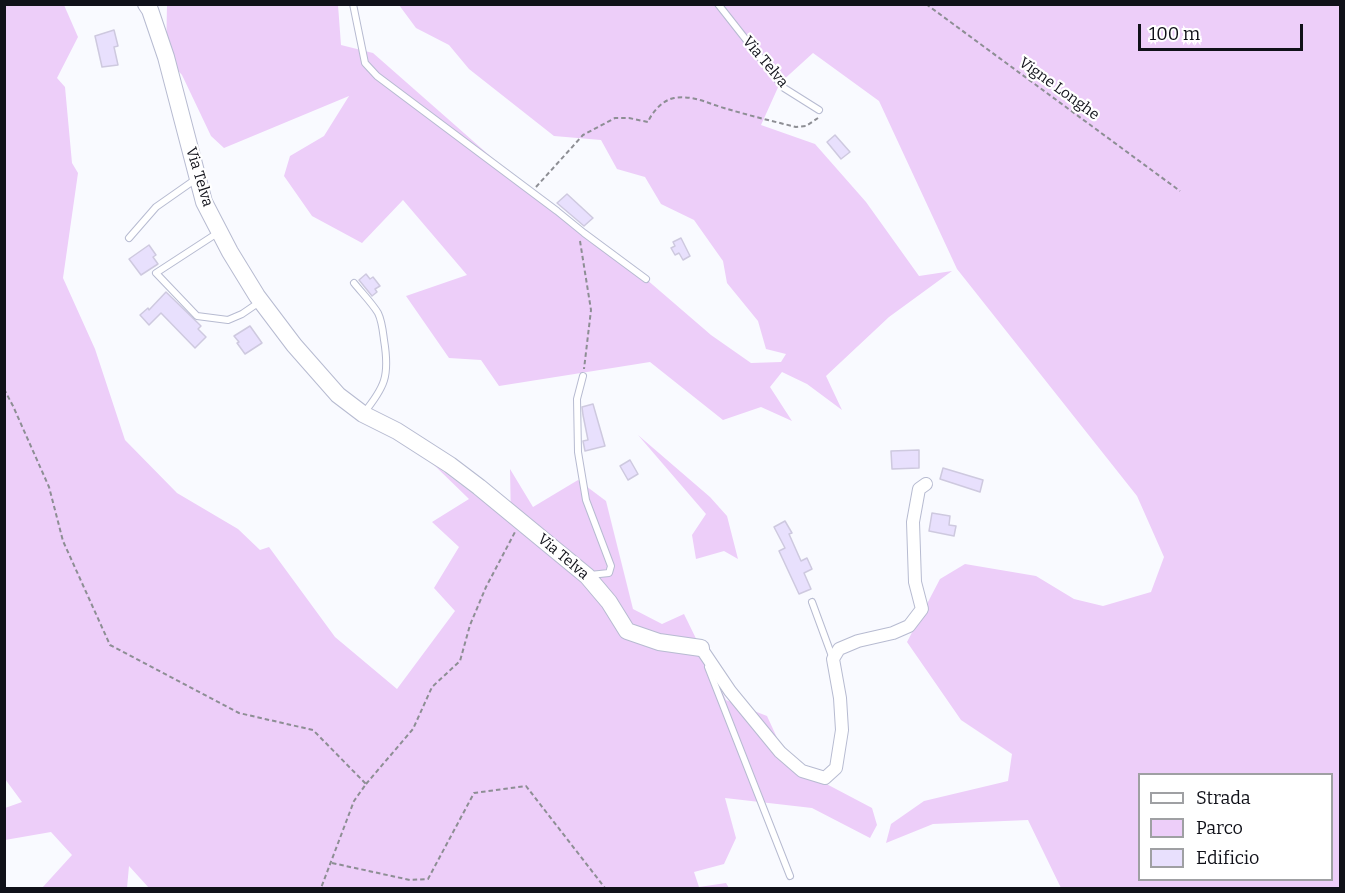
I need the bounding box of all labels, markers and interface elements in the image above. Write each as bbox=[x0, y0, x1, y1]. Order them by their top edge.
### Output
scale bar bbox=[1141, 12, 1306, 50]
text: 100 m bbox=[1149, 23, 1200, 45]
street label: Via Telva bbox=[738, 33, 792, 91]
street label: Vigne Longhe bbox=[1015, 54, 1103, 124]
street label: Via Telva bbox=[181, 145, 217, 209]
street label: Via Telva bbox=[534, 530, 592, 584]
legend bbox=[1138, 773, 1333, 881]
text: Strada bbox=[1196, 787, 1251, 809]
text: Parco bbox=[1196, 817, 1243, 839]
text: Edificio bbox=[1196, 847, 1259, 869]

